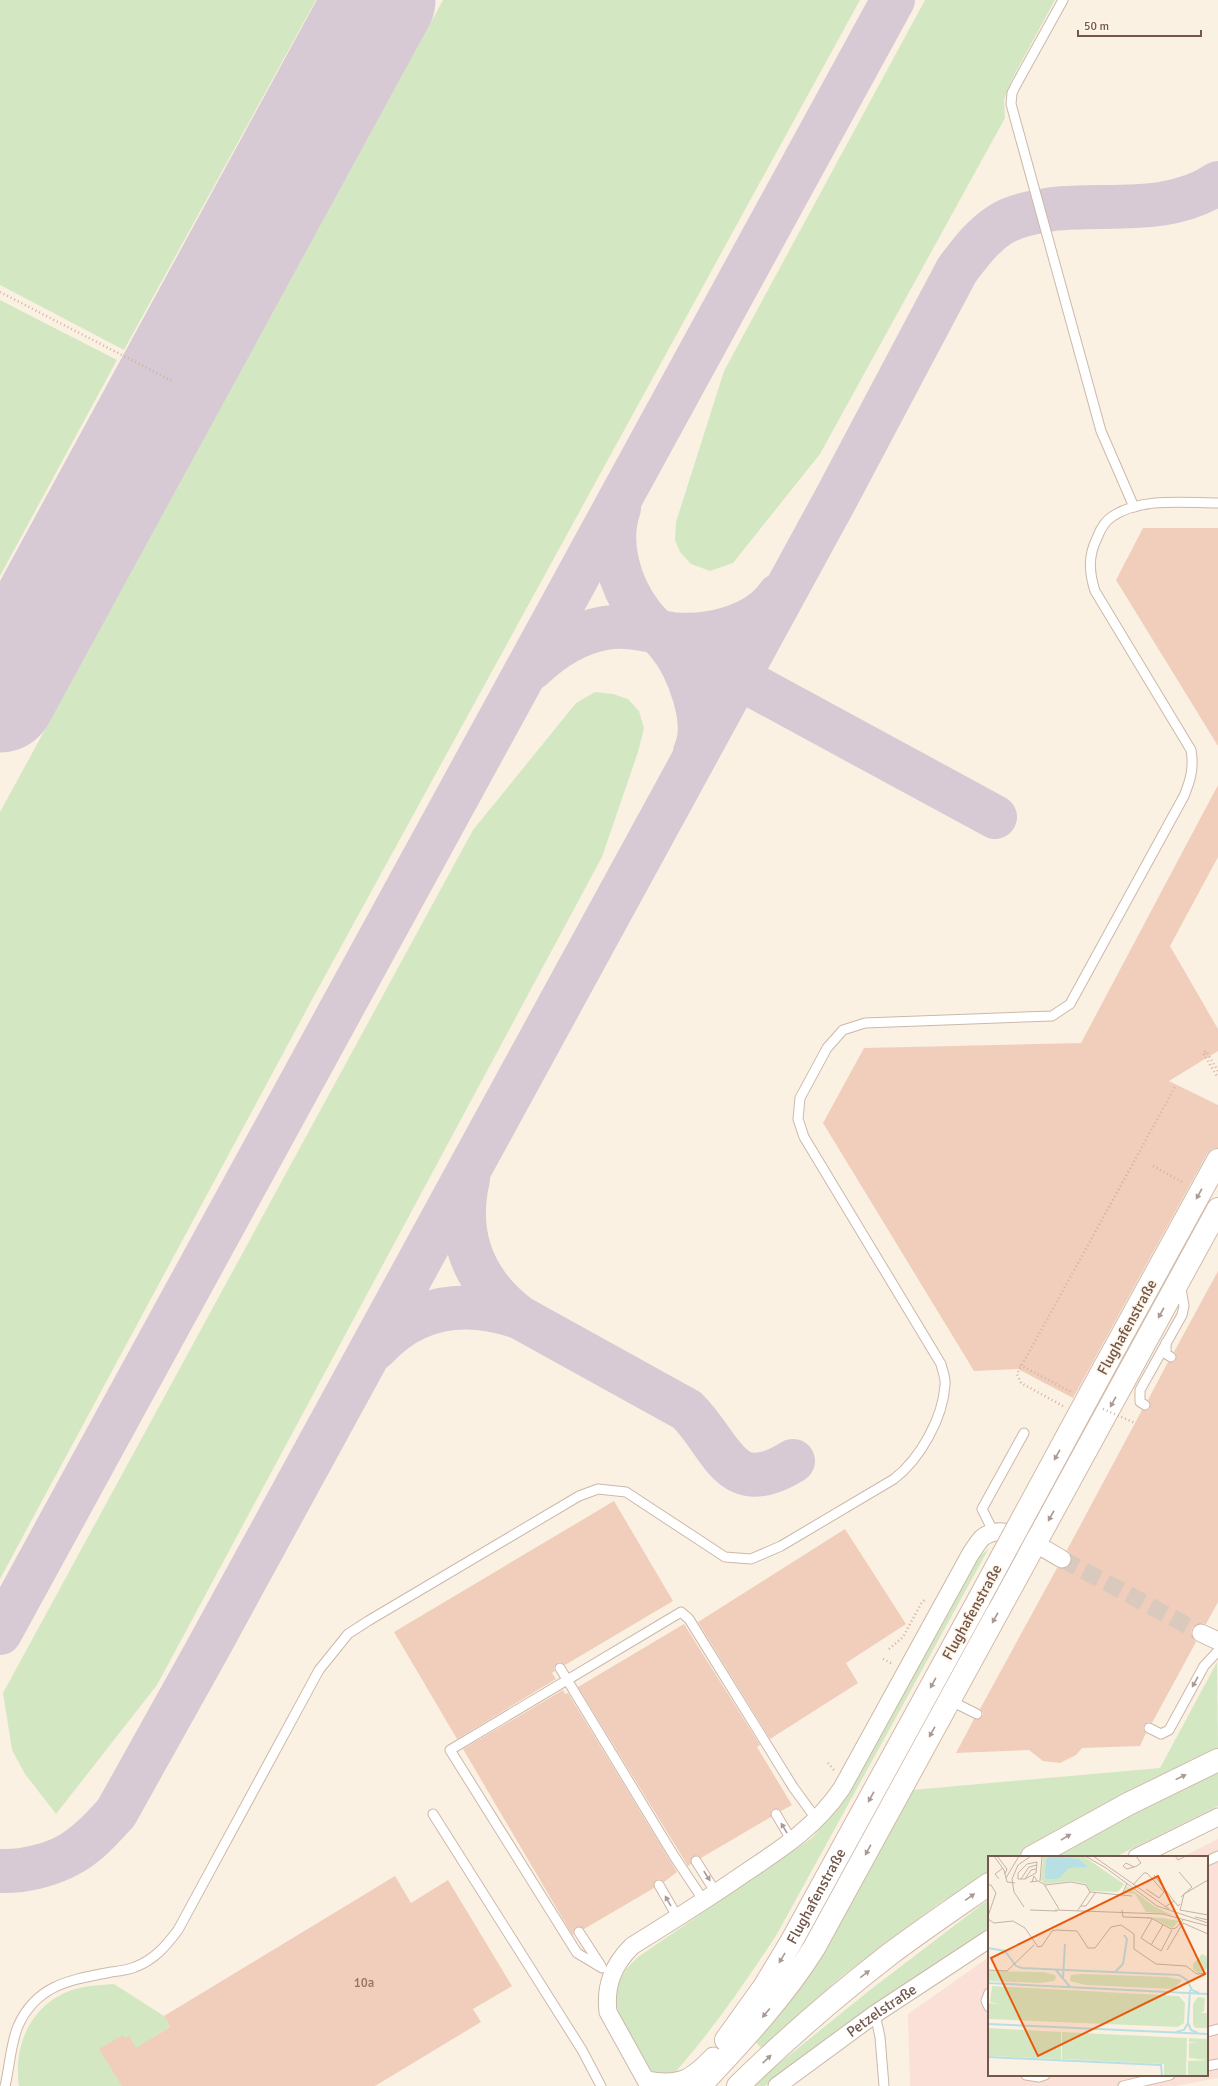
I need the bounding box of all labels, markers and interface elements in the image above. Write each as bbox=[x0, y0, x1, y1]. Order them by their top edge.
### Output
scale bar bbox=[1078, 12, 1201, 38]
text: 50 m bbox=[1084, 19, 1109, 34]
one-way arrow bbox=[1196, 1188, 1203, 1200]
street label: Flughafenstraße bbox=[1093, 1276, 1161, 1378]
one-way arrow bbox=[1158, 1308, 1165, 1319]
one-way arrow bbox=[1110, 1396, 1116, 1407]
one-way arrow bbox=[1054, 1449, 1060, 1461]
one-way arrow bbox=[1047, 1510, 1054, 1521]
street label: Flughafenstraße bbox=[938, 1561, 1006, 1663]
one-way arrow bbox=[991, 1612, 998, 1624]
one-way arrow bbox=[1191, 1676, 1198, 1688]
one-way arrow bbox=[930, 1677, 936, 1688]
one-way arrow bbox=[929, 1726, 935, 1738]
one-way arrow bbox=[1176, 1774, 1187, 1781]
one-way arrow bbox=[868, 1791, 874, 1803]
one-way arrow bbox=[780, 1822, 787, 1834]
one-way arrow bbox=[1061, 1833, 1071, 1841]
one-way arrow bbox=[864, 1844, 871, 1855]
street label: Flughafenstraße bbox=[783, 1845, 850, 1947]
inset map bbox=[988, 1856, 1208, 2076]
one-way arrow bbox=[703, 1871, 710, 1882]
one-way arrow bbox=[965, 1893, 975, 1901]
one-way arrow bbox=[665, 1895, 672, 1907]
one-way arrow bbox=[779, 1952, 786, 1964]
one-way arrow bbox=[859, 1970, 870, 1978]
house number: 10a bbox=[354, 1975, 374, 1991]
street label: Petzelstraße bbox=[843, 1980, 920, 2041]
one-way arrow bbox=[762, 2008, 771, 2019]
one-way arrow bbox=[762, 2055, 771, 2064]

